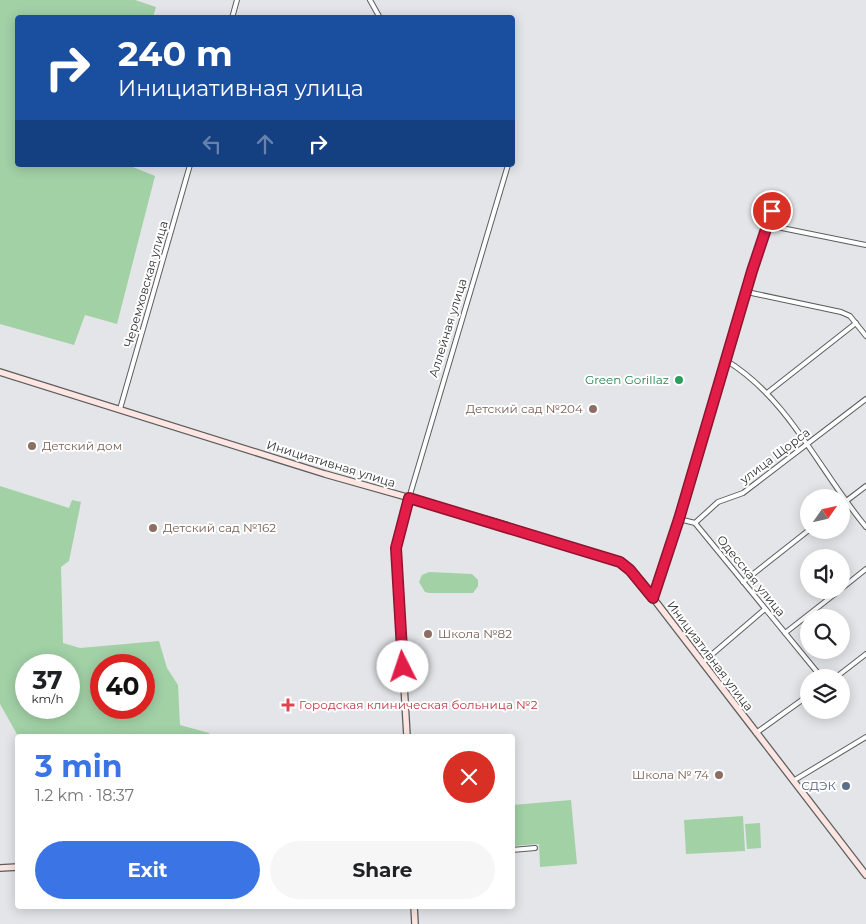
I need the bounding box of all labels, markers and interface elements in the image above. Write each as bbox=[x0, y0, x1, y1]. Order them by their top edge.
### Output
text: 240 m bbox=[118, 32, 233, 75]
icon: right bbox=[35, 35, 100, 100]
text: Инициативная улица bbox=[118, 75, 364, 102]
icon: left bbox=[198, 130, 226, 158]
icon: ahead bbox=[251, 130, 279, 158]
icon: right bbox=[304, 130, 332, 158]
pin bbox=[751, 190, 793, 232]
icon: arrive bbox=[758, 197, 786, 225]
street label: Черемховская улица bbox=[120, 219, 171, 349]
street label: Аллейная улица bbox=[425, 277, 470, 379]
place label: Green Gorillaz bbox=[585, 372, 669, 387]
marker: Green Gorillaz bbox=[673, 374, 685, 386]
place label: Детский сад №204 bbox=[466, 401, 583, 416]
marker: Детский сад №204 bbox=[587, 403, 599, 415]
street label: улица Щорса bbox=[736, 424, 813, 487]
street label: Инициативная улица bbox=[265, 437, 397, 490]
place label: Детский дом bbox=[42, 438, 122, 453]
marker: Детский дом bbox=[26, 440, 38, 452]
north arrow bbox=[800, 489, 850, 539]
map controls bbox=[800, 489, 850, 719]
place label: Детский сад №162 bbox=[163, 520, 276, 535]
marker: Детский сад №162 bbox=[147, 522, 159, 534]
street label: Одесская улица bbox=[714, 532, 789, 619]
button: sound bbox=[800, 549, 850, 599]
street label: Инициативная улица bbox=[664, 598, 757, 714]
button: search bbox=[800, 609, 850, 659]
place label: Школа №82 bbox=[438, 626, 512, 641]
marker: Школа №82 bbox=[422, 628, 434, 640]
position arrow bbox=[376, 640, 428, 692]
speed limit sign: 40 bbox=[90, 654, 155, 719]
text: 37 bbox=[32, 665, 63, 695]
button: layers bbox=[800, 669, 850, 719]
text: km/h bbox=[31, 691, 64, 706]
place label: Городская клиническая больница №2 bbox=[299, 697, 538, 712]
marker: Городская клиническая больница №2 bbox=[281, 698, 295, 712]
text: 3 min bbox=[35, 748, 122, 785]
button: close bbox=[443, 751, 495, 803]
place label: Школа № 74 bbox=[632, 767, 709, 782]
marker: Школа № 74 bbox=[713, 769, 725, 781]
place label: СДЭК bbox=[801, 778, 837, 793]
marker: СДЭК bbox=[840, 780, 852, 792]
text: 1.2 km · 18:37 bbox=[35, 786, 134, 805]
button: Exit bbox=[35, 841, 260, 899]
button: Share bbox=[270, 841, 495, 899]

